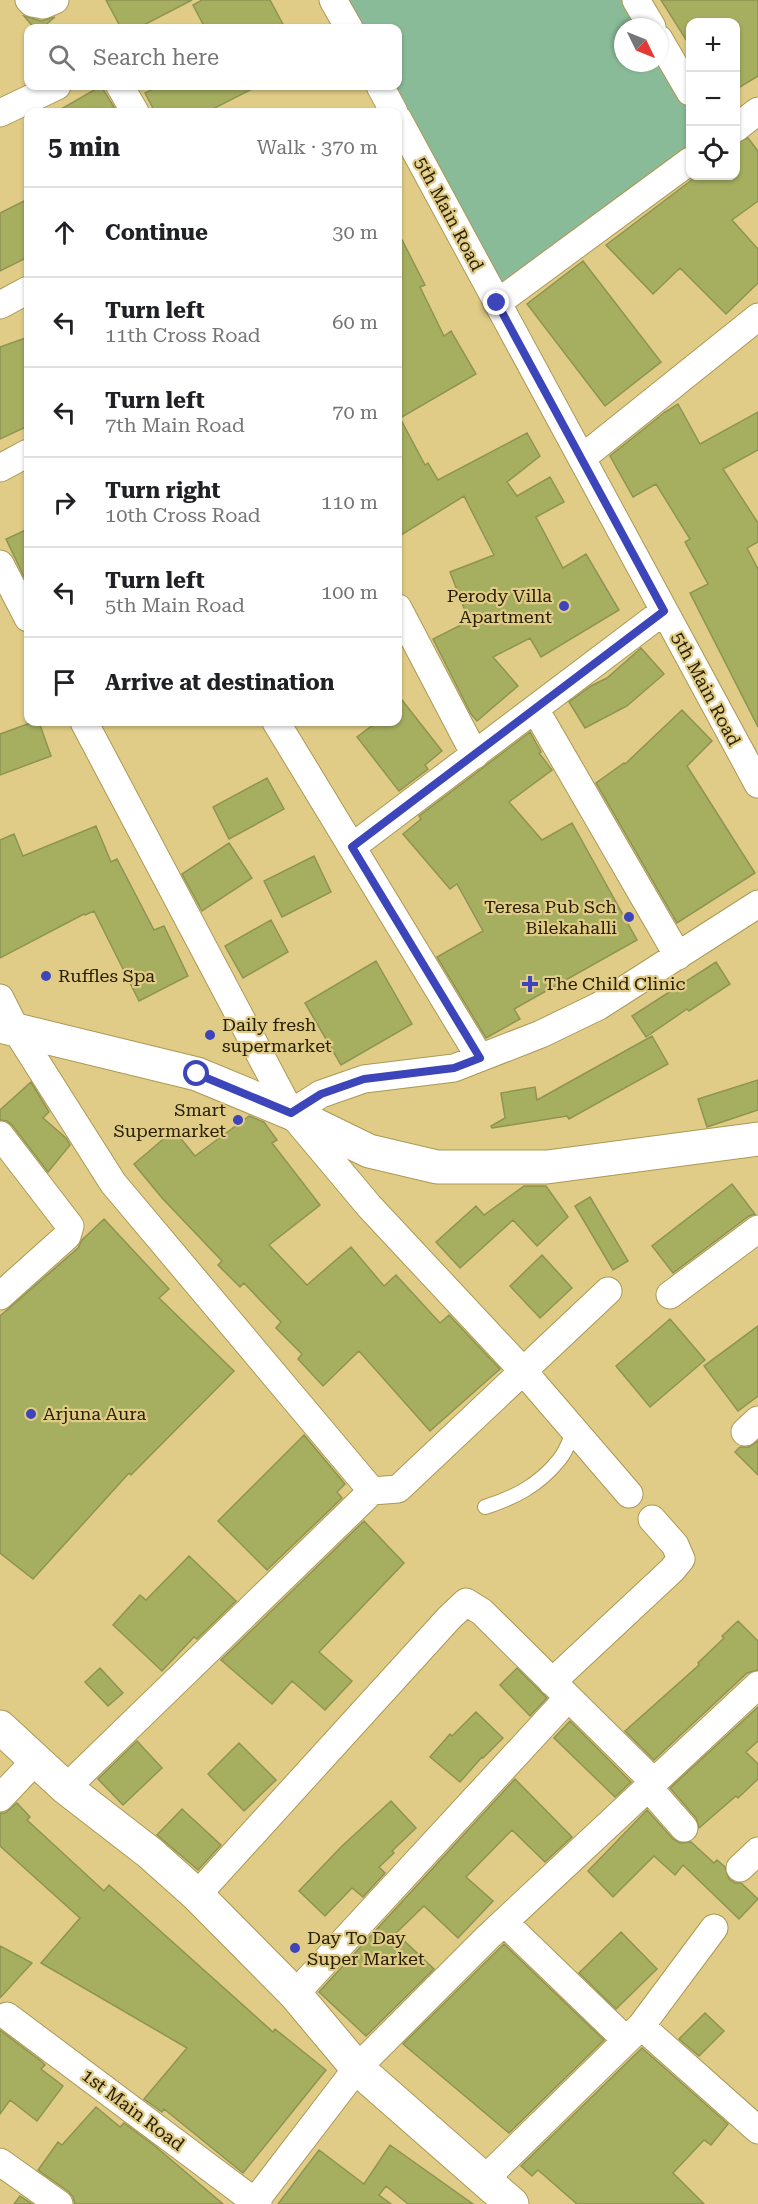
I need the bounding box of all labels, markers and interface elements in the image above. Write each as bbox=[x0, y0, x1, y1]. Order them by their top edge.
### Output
north arrow bbox=[614, 18, 668, 72]
map controls bbox=[686, 18, 740, 180]
button: + bbox=[686, 18, 740, 72]
search box bbox=[24, 24, 402, 90]
icon: search bbox=[45, 41, 78, 74]
text: Search here bbox=[93, 45, 219, 70]
button: − bbox=[686, 72, 740, 126]
button: locate bbox=[686, 126, 740, 180]
text: 5 min bbox=[48, 132, 120, 162]
text: Walk · 370 m bbox=[257, 135, 378, 159]
street label: 5th Main Road bbox=[411, 153, 488, 275]
icon: ahead bbox=[48, 216, 81, 249]
text: Continue bbox=[105, 220, 208, 245]
text: 30 m bbox=[332, 220, 378, 244]
route end bbox=[483, 289, 509, 315]
text: Turn left bbox=[105, 298, 205, 323]
icon: left bbox=[48, 306, 81, 339]
text: 60 m bbox=[332, 310, 378, 334]
text: 11th Cross Road bbox=[105, 323, 261, 347]
text: Turn left bbox=[105, 388, 205, 413]
icon: left bbox=[48, 396, 81, 429]
text: 70 m bbox=[332, 400, 378, 424]
text: 7th Main Road bbox=[105, 413, 245, 437]
text: Turn right bbox=[105, 478, 220, 503]
icon: right bbox=[48, 486, 81, 519]
text: 110 m bbox=[321, 490, 378, 514]
text: 10th Cross Road bbox=[105, 503, 261, 527]
text: Turn left bbox=[105, 568, 205, 593]
icon: left bbox=[48, 576, 81, 609]
text: 100 m bbox=[321, 580, 378, 604]
place label: Perody Villa Apartment bbox=[447, 585, 552, 627]
text: 5th Main Road bbox=[105, 593, 245, 617]
marker: Perody Villa Apartment bbox=[557, 599, 571, 613]
street label: 5th Main Road bbox=[668, 628, 745, 750]
icon: arrive bbox=[48, 666, 81, 699]
text: Arrive at destination bbox=[105, 670, 334, 695]
place label: Teresa Pub Sch Bilekahalli bbox=[484, 896, 617, 938]
marker: Teresa Pub Sch Bilekahalli bbox=[622, 910, 636, 924]
place label: Ruffles Spa bbox=[58, 965, 155, 986]
marker: Ruffles Spa bbox=[39, 969, 53, 983]
place label: The Child Clinic bbox=[544, 973, 686, 994]
marker: The Child Clinic bbox=[521, 975, 539, 993]
place label: Daily fresh supermarket bbox=[222, 1014, 332, 1056]
marker: Daily fresh supermarket bbox=[203, 1028, 217, 1042]
route start bbox=[183, 1060, 209, 1086]
place label: Smart Supermarket bbox=[113, 1099, 226, 1141]
marker: Smart Supermarket bbox=[231, 1113, 245, 1127]
place label: Arjuna Aura bbox=[43, 1403, 146, 1424]
marker: Arjuna Aura bbox=[24, 1407, 38, 1421]
place label: Day To Day Super Market bbox=[307, 1927, 425, 1969]
marker: Day To Day Super Market bbox=[288, 1941, 302, 1955]
street label: 1st Main Road bbox=[78, 2064, 189, 2155]

